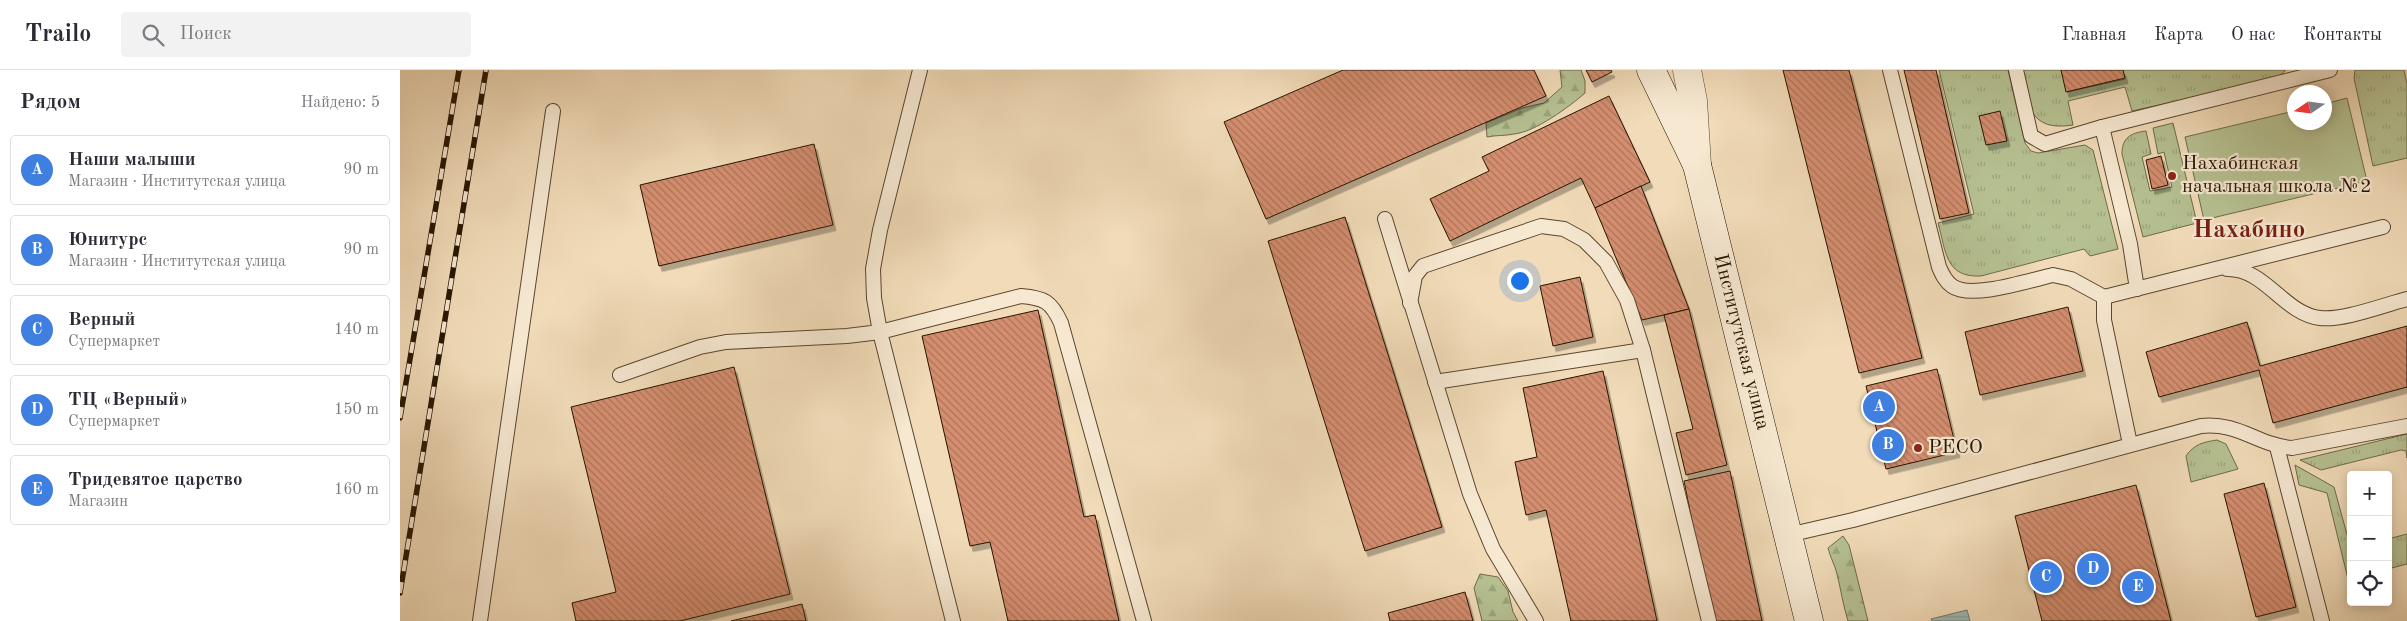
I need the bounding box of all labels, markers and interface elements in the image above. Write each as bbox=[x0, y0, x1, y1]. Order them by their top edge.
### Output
search box bbox=[121, 12, 471, 57]
icon: search bbox=[139, 21, 167, 49]
text: Trailo bbox=[25, 23, 91, 47]
text: Поиск bbox=[179, 25, 232, 44]
text: Главная bbox=[2062, 26, 2126, 44]
text: Карта bbox=[2154, 26, 2203, 44]
text: О нас bbox=[2231, 26, 2275, 44]
text: Контакты bbox=[2303, 26, 2382, 44]
north arrow bbox=[2287, 85, 2332, 130]
text: Рядом bbox=[20, 92, 81, 113]
text: Найдено: 5 bbox=[301, 95, 380, 111]
text: Наши малыши bbox=[68, 151, 196, 170]
place label: Нахабинская начальная школа №2 bbox=[2182, 154, 2372, 197]
text: A bbox=[31, 162, 43, 178]
text: 90 m bbox=[343, 162, 379, 178]
marker: Нахабинская начальная школа №2 bbox=[2166, 170, 2178, 182]
text: Магазин · Институтская улица bbox=[68, 174, 286, 190]
district label: Нахабино bbox=[2193, 218, 2305, 243]
text: Юнитурс bbox=[68, 231, 147, 250]
text: B bbox=[31, 242, 43, 258]
text: 90 m bbox=[343, 242, 379, 258]
street label: Институтская улица bbox=[1709, 252, 1773, 432]
text: Магазин · Институтская улица bbox=[68, 254, 286, 270]
your location bbox=[1507, 268, 1533, 294]
text: Верный bbox=[68, 311, 135, 330]
text: C bbox=[32, 322, 42, 338]
text: 140 m bbox=[334, 322, 379, 338]
text: Супермаркет bbox=[68, 334, 160, 350]
pin: A bbox=[1863, 388, 1895, 426]
text: ТЦ «Верный» bbox=[68, 391, 188, 410]
text: D bbox=[31, 402, 43, 418]
text: 150 m bbox=[334, 402, 379, 418]
text: Супермаркет bbox=[68, 414, 160, 430]
pin: B bbox=[1872, 426, 1904, 464]
place label: РЕСО bbox=[1928, 438, 1983, 458]
marker: РЕСО bbox=[1912, 442, 1924, 454]
text: Тридевятое царство bbox=[68, 471, 243, 490]
map controls bbox=[2347, 471, 2392, 606]
button: + bbox=[2347, 471, 2392, 516]
text: E bbox=[31, 482, 43, 498]
text: 160 m bbox=[334, 482, 379, 498]
text: Магазин bbox=[68, 494, 128, 510]
button: − bbox=[2347, 516, 2392, 561]
pin: D bbox=[2077, 550, 2109, 588]
pin: C bbox=[2030, 558, 2062, 596]
button: locate bbox=[2347, 561, 2392, 606]
pin: E bbox=[2122, 568, 2154, 606]

